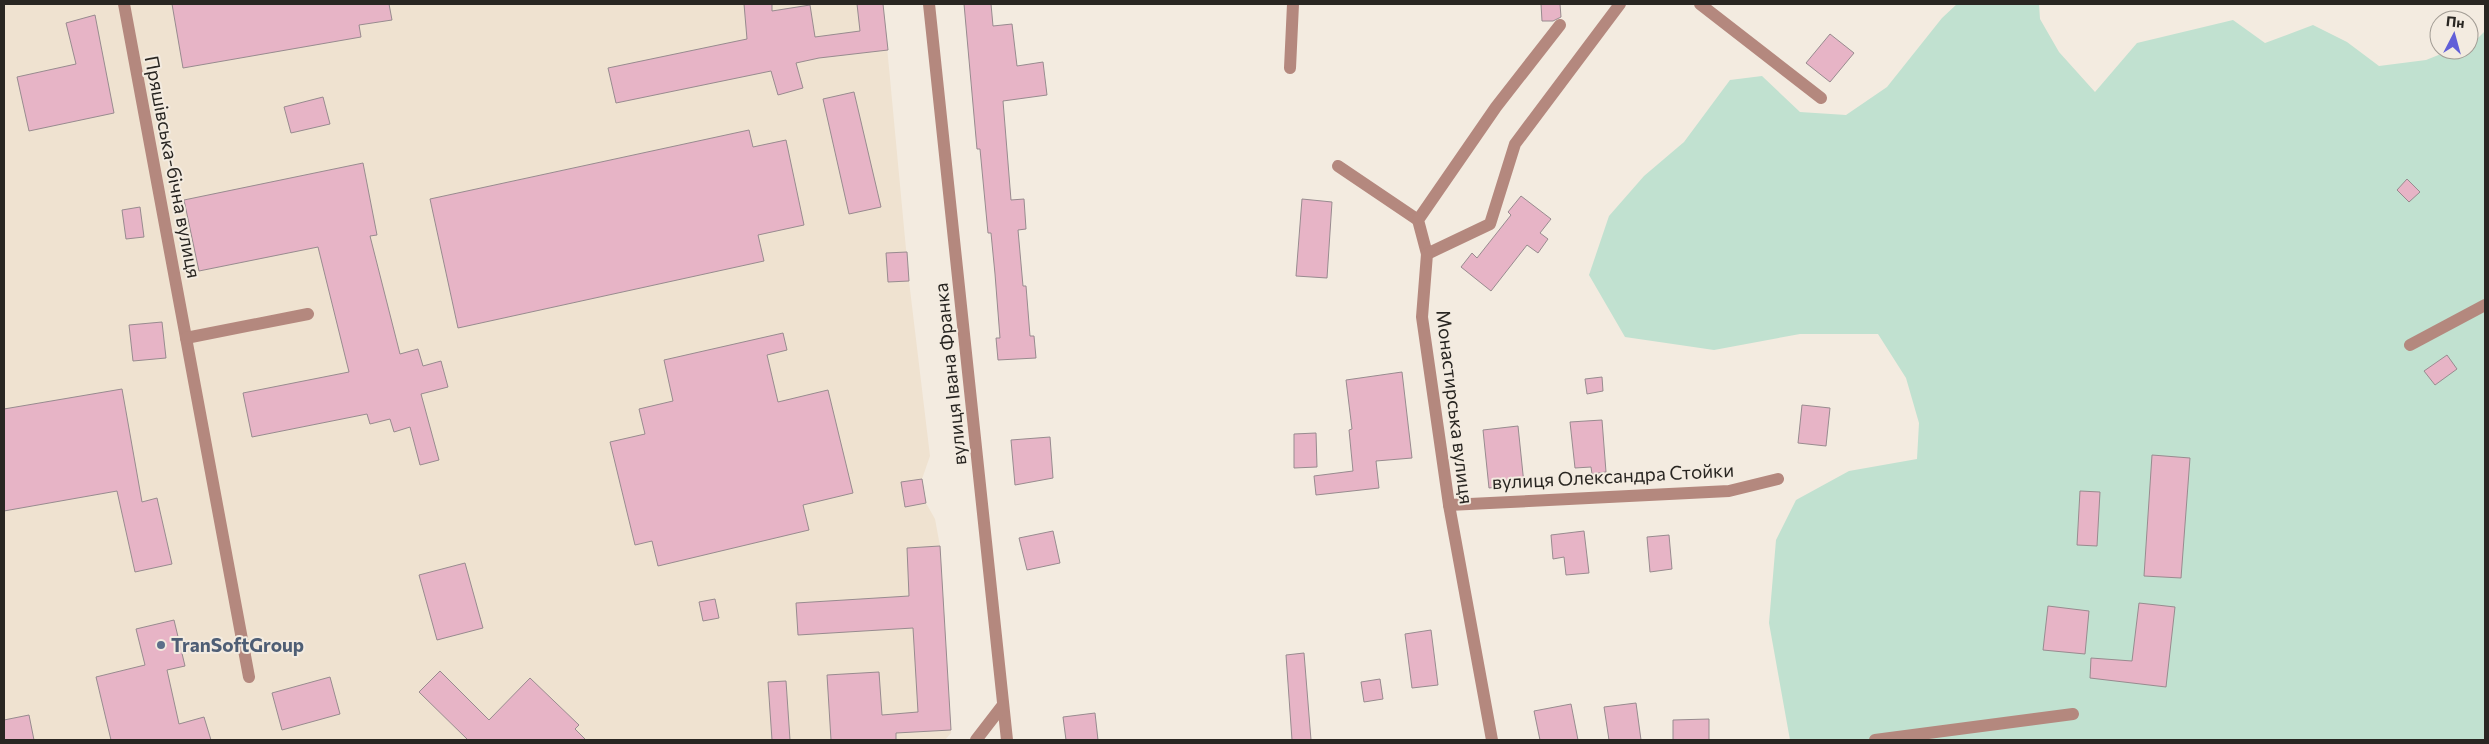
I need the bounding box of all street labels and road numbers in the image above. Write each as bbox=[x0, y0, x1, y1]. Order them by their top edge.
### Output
street label: Пряшівська-бічна вулиця bbox=[141, 54, 206, 280]
street label: вулиця Івана Франка bbox=[928, 282, 971, 466]
street label: Монастирська вулиця bbox=[1432, 309, 1479, 505]
street label: вулиця Олександра Стойки bbox=[1491, 458, 1735, 493]

